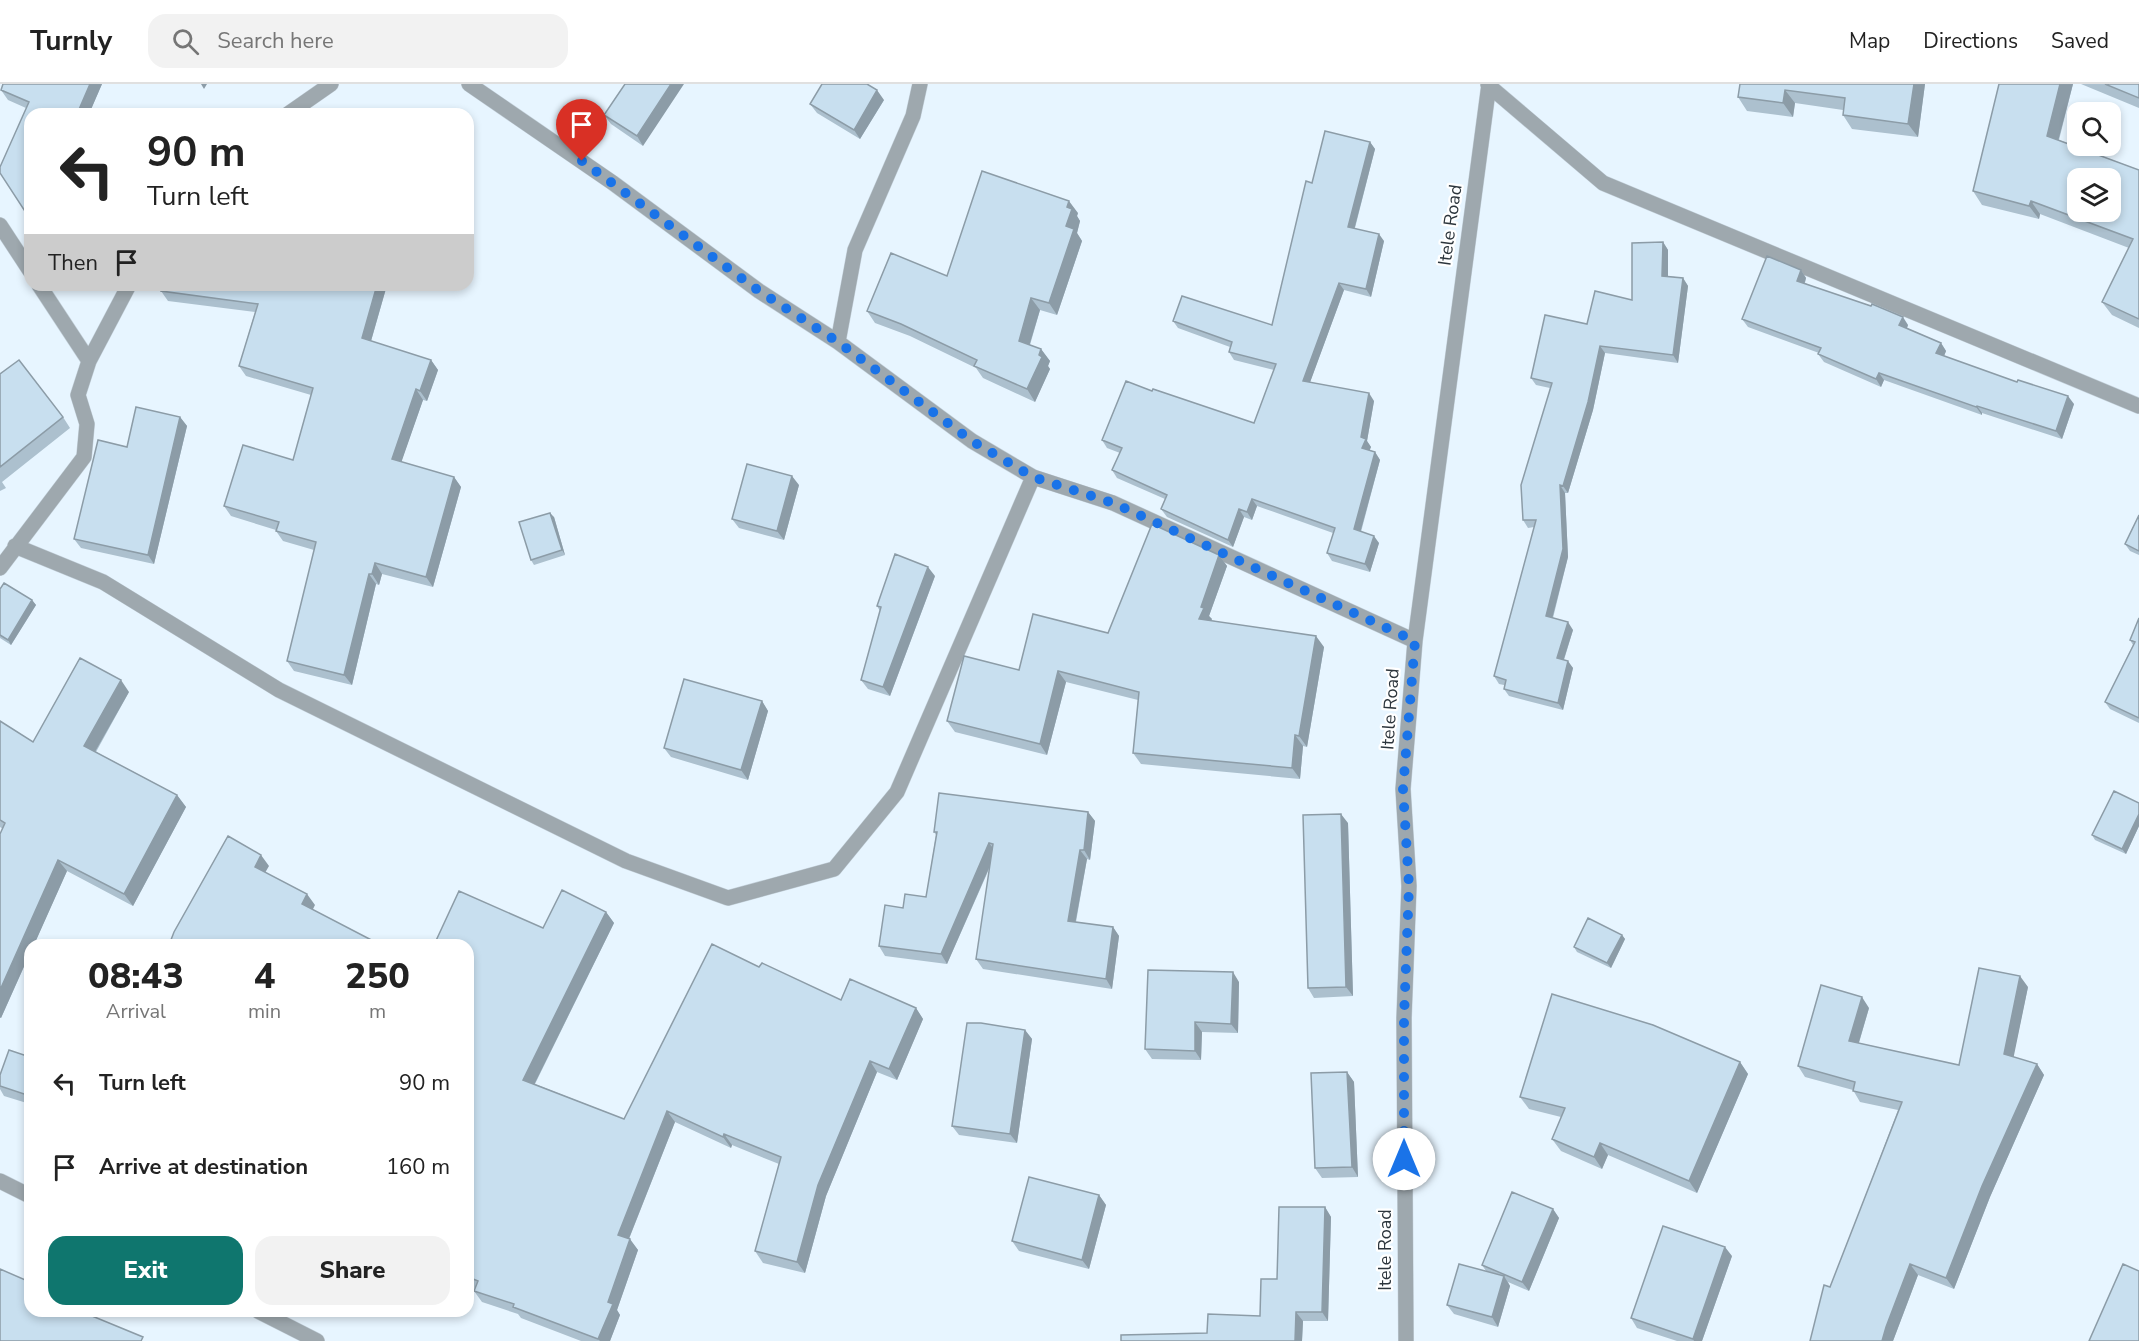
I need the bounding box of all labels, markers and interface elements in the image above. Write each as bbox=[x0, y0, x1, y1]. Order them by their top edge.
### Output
search box bbox=[148, 14, 568, 68]
text: Turnly bbox=[30, 22, 112, 60]
icon: search bbox=[169, 25, 202, 58]
text: Search here bbox=[217, 26, 334, 56]
text: Map bbox=[1849, 27, 1890, 55]
text: Directions bbox=[1923, 27, 2018, 55]
text: Saved bbox=[2051, 27, 2109, 55]
pin bbox=[556, 99, 607, 161]
map controls bbox=[2067, 102, 2121, 222]
button: search bbox=[2067, 102, 2121, 156]
icon: arrive bbox=[565, 108, 598, 141]
text: 90 m bbox=[147, 124, 246, 181]
icon: left bbox=[48, 132, 126, 210]
button: layers bbox=[2067, 168, 2121, 222]
text: Turn left bbox=[147, 178, 248, 215]
street label: Itele Road bbox=[1432, 183, 1468, 267]
icon: arrive bbox=[110, 246, 143, 279]
text: Then bbox=[48, 248, 98, 278]
street label: Itele Road bbox=[1375, 667, 1405, 751]
text: 08:43 bbox=[88, 952, 184, 1001]
text: 4 bbox=[254, 952, 275, 1001]
text: 250 bbox=[345, 952, 410, 1001]
text: Arrival bbox=[106, 998, 166, 1025]
text: min bbox=[248, 998, 281, 1025]
text: m bbox=[369, 998, 386, 1025]
icon: left bbox=[48, 1067, 81, 1100]
text: Turn left bbox=[99, 1068, 186, 1098]
text: 90 m bbox=[399, 1068, 450, 1098]
position arrow bbox=[1372, 1127, 1436, 1191]
icon: arrive bbox=[48, 1151, 81, 1184]
text: Arrive at destination bbox=[99, 1152, 308, 1182]
text: 160 m bbox=[386, 1152, 450, 1182]
street label: Itele Road bbox=[1373, 1209, 1397, 1291]
button: Exit bbox=[48, 1236, 243, 1305]
button: Share bbox=[255, 1236, 450, 1305]

